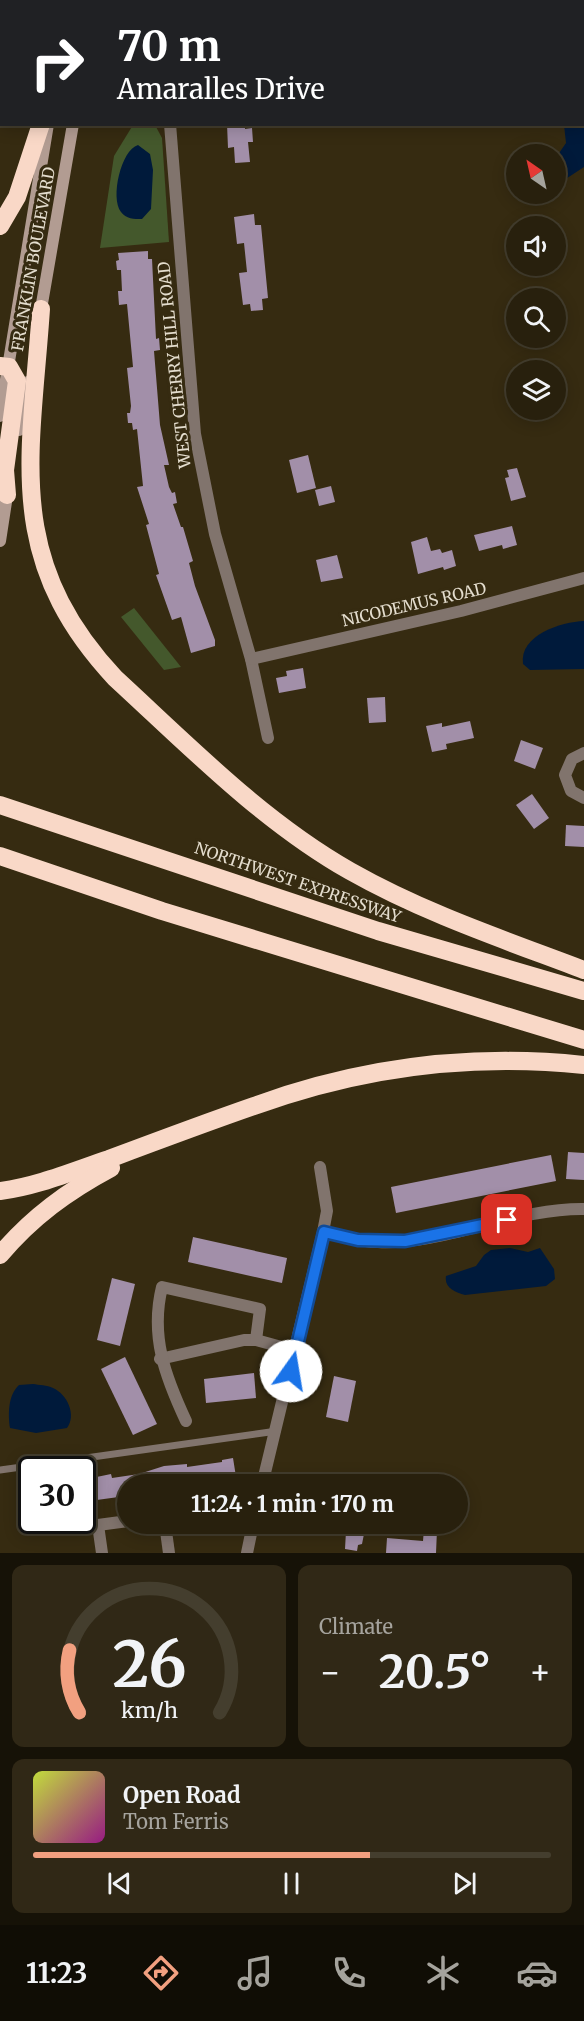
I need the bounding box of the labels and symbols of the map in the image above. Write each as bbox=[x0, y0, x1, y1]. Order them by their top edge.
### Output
north arrow bbox=[506, 144, 566, 204]
street label: FRANKLIN BOULEVARD bbox=[7, 165, 59, 353]
street label: WEST CHERRY HILL ROAD bbox=[153, 261, 195, 470]
street label: NICODEMUS ROAD bbox=[340, 578, 488, 630]
street label: NORTHWEST EXPRESSWAY bbox=[192, 837, 404, 927]
pin bbox=[481, 1194, 532, 1245]
position arrow bbox=[259, 1339, 323, 1403]
speed limit sign: 30 bbox=[18, 1456, 96, 1534]

